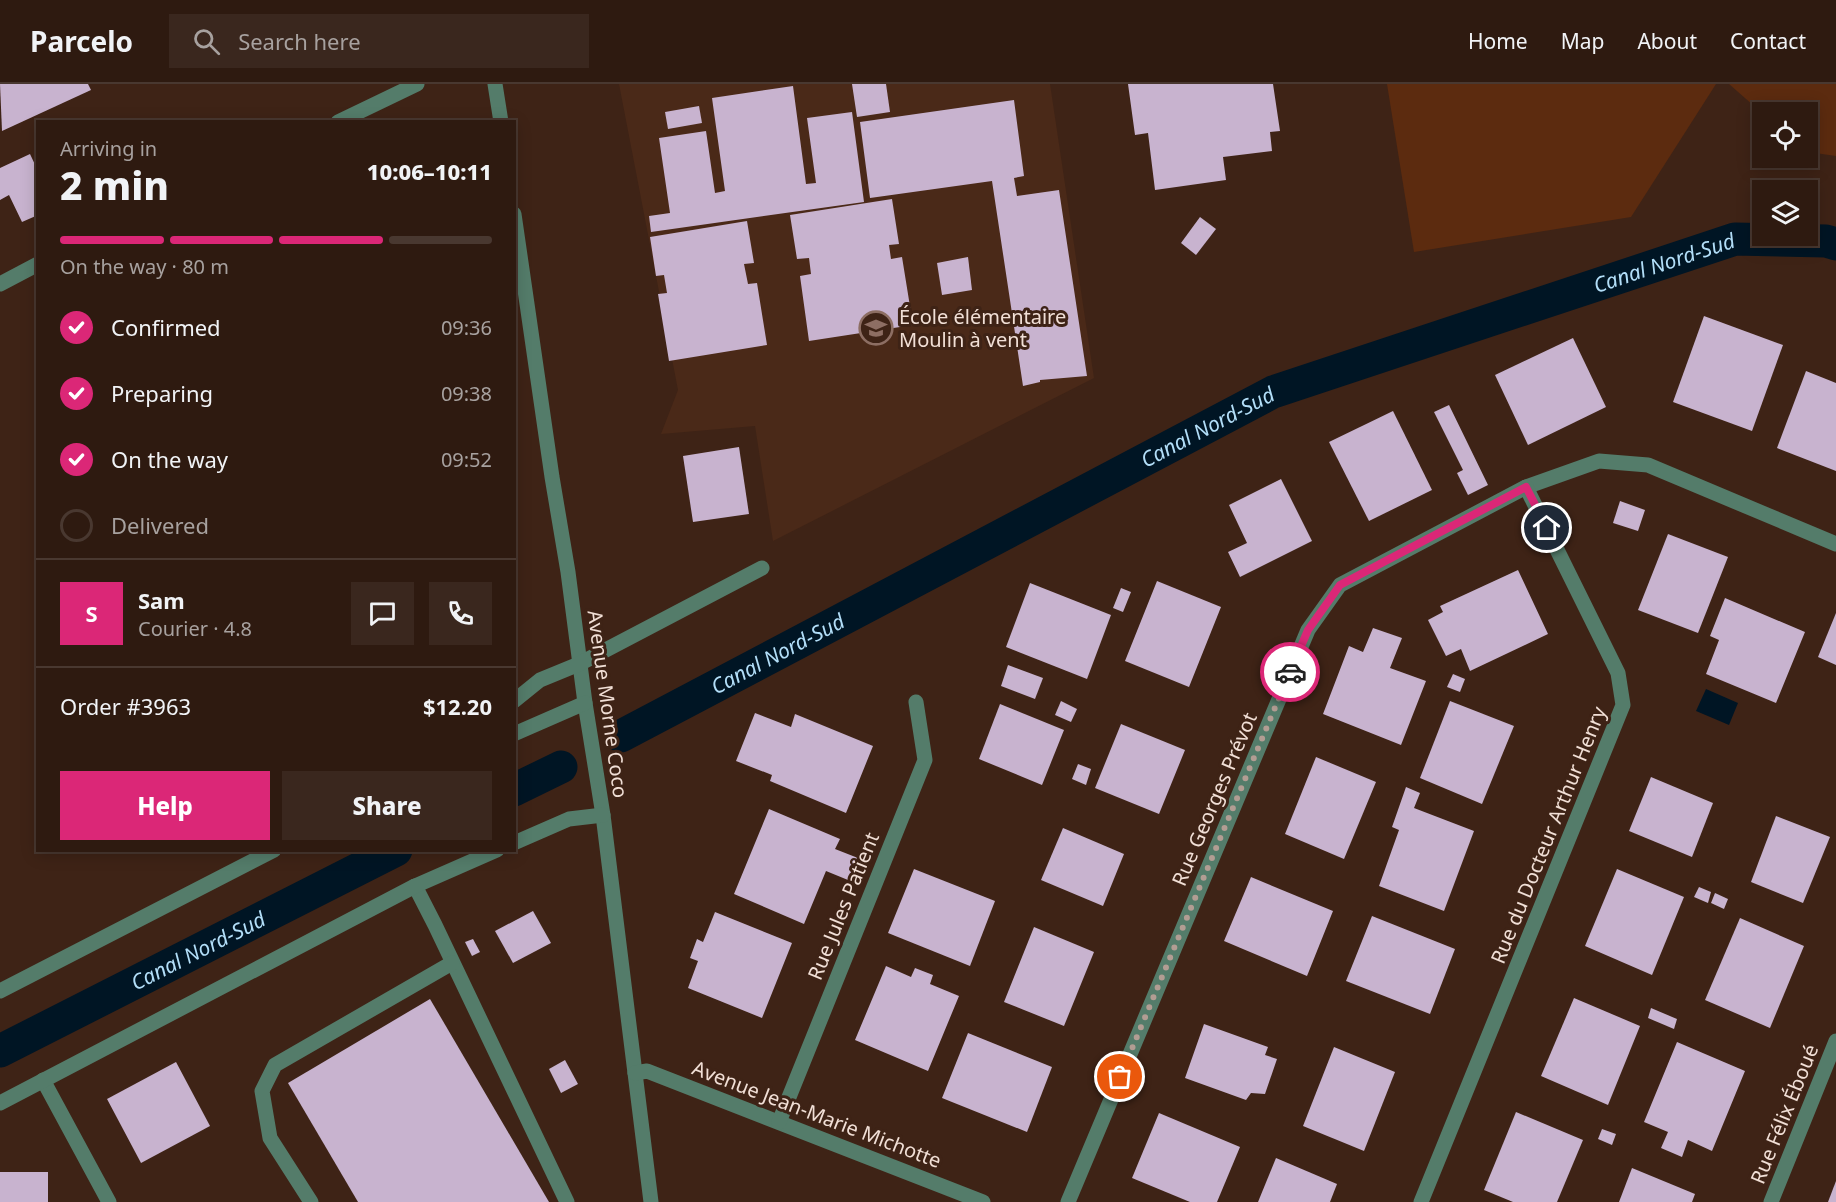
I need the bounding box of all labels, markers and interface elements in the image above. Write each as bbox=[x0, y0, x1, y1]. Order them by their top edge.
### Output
search box bbox=[169, 14, 589, 68]
text: Parcelo bbox=[30, 22, 133, 60]
icon: search bbox=[190, 25, 223, 58]
text: Search here bbox=[238, 26, 361, 56]
text: Home bbox=[1468, 27, 1528, 55]
text: Map bbox=[1561, 27, 1604, 55]
text: About bbox=[1637, 27, 1697, 55]
text: Contact bbox=[1730, 27, 1806, 55]
map controls bbox=[1752, 102, 1818, 246]
button: locate bbox=[1752, 102, 1818, 168]
text: Arriving in bbox=[60, 135, 157, 162]
text: 10:06–10:11 bbox=[367, 156, 492, 186]
text: 2 min bbox=[60, 158, 169, 211]
button: layers bbox=[1752, 180, 1818, 246]
water label: Canal Nord-Sud bbox=[1589, 226, 1739, 299]
text: On the way · 80 m bbox=[60, 253, 229, 280]
place label: École élémentaire Moulin à vent bbox=[899, 303, 1066, 353]
school or university icon: École élémentaire Moulin à vent bbox=[858, 310, 894, 346]
icon: check bbox=[60, 311, 93, 344]
text: Confirmed bbox=[111, 312, 221, 342]
text: 09:36 bbox=[441, 314, 492, 341]
icon: check bbox=[60, 377, 93, 410]
text: Preparing bbox=[111, 378, 213, 408]
water label: Canal Nord-Sud bbox=[1136, 379, 1280, 473]
text: 09:38 bbox=[441, 380, 492, 407]
icon: check bbox=[60, 443, 93, 476]
text: On the way bbox=[111, 444, 228, 474]
text: 09:52 bbox=[441, 446, 492, 473]
pin bbox=[1521, 502, 1572, 553]
text: Delivered bbox=[111, 510, 209, 540]
icon: home bbox=[1530, 511, 1563, 544]
button: chat bbox=[351, 582, 414, 645]
button: phone bbox=[429, 582, 492, 645]
text: Sam bbox=[138, 585, 185, 615]
text: S bbox=[85, 598, 98, 628]
water label: Canal Nord-Sud bbox=[706, 606, 850, 700]
street label: Avenue Morne Coco bbox=[581, 608, 635, 800]
text: Courier · 4.8 bbox=[138, 615, 252, 642]
courier bbox=[1260, 642, 1320, 702]
icon: car bbox=[1274, 656, 1307, 689]
text: Order #3963 bbox=[60, 691, 191, 721]
text: $12.20 bbox=[423, 691, 492, 721]
street label: Rue du Docteur Arthur Henry bbox=[1484, 702, 1612, 968]
street label: Rue Georges Prévot bbox=[1165, 708, 1263, 890]
button: Help bbox=[60, 771, 270, 840]
button: Share bbox=[282, 771, 492, 840]
street label: Rue Jules Patient bbox=[801, 828, 885, 984]
water label: Canal Nord-Sud bbox=[126, 904, 271, 996]
street label: Rue Félix Éboué bbox=[1744, 1040, 1824, 1188]
pin bbox=[1094, 1051, 1145, 1102]
street label: Avenue Jean-Marie Michotte bbox=[689, 1054, 945, 1174]
icon: bag bbox=[1103, 1060, 1136, 1093]

